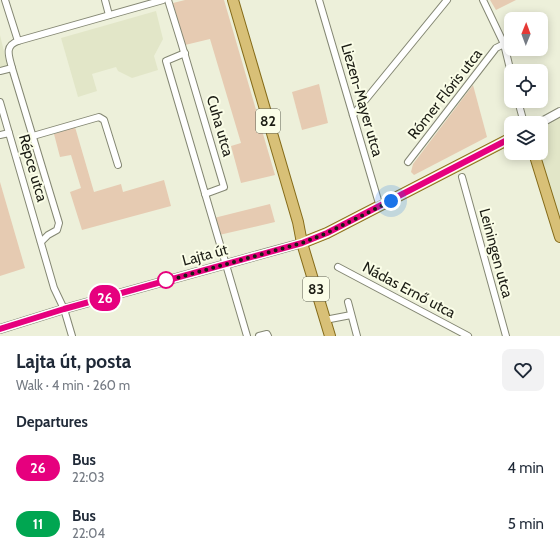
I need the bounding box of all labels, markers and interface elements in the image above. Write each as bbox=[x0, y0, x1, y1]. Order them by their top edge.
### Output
north arrow bbox=[504, 12, 548, 56]
map controls bbox=[504, 12, 548, 160]
street label: Liezen-Mayer utca bbox=[337, 41, 387, 159]
street label: Rómer Flóris utca bbox=[404, 45, 486, 143]
button: locate bbox=[504, 64, 548, 108]
street label: Cuha utca bbox=[203, 94, 237, 159]
road number: 82 bbox=[256, 109, 280, 133]
button: layers bbox=[504, 116, 548, 160]
street label: Répce utca bbox=[15, 132, 51, 205]
your location bbox=[381, 191, 401, 211]
street label: Leiningen utca bbox=[475, 206, 517, 301]
street label: Lajta út bbox=[180, 240, 230, 270]
street label: Nádas Ernő utca bbox=[360, 258, 459, 322]
unlabelled marker bbox=[157, 271, 175, 289]
road number: 83 bbox=[303, 277, 329, 301]
line badge: 26 bbox=[87, 285, 123, 311]
text: 26 bbox=[97, 289, 113, 307]
button: heart bbox=[502, 349, 544, 391]
text: Lajta út, posta bbox=[16, 350, 131, 373]
text: Walk · 4 min · 260 m bbox=[16, 377, 130, 393]
text: Departures bbox=[16, 413, 88, 431]
text: Bus bbox=[72, 451, 96, 469]
text: 26 bbox=[30, 459, 46, 477]
text: 4 min bbox=[507, 459, 544, 477]
text: 22:03 bbox=[72, 469, 104, 485]
text: Bus bbox=[72, 507, 96, 525]
text: 11 bbox=[33, 515, 43, 533]
text: 5 min bbox=[508, 515, 544, 533]
text: 22:04 bbox=[72, 525, 105, 541]

